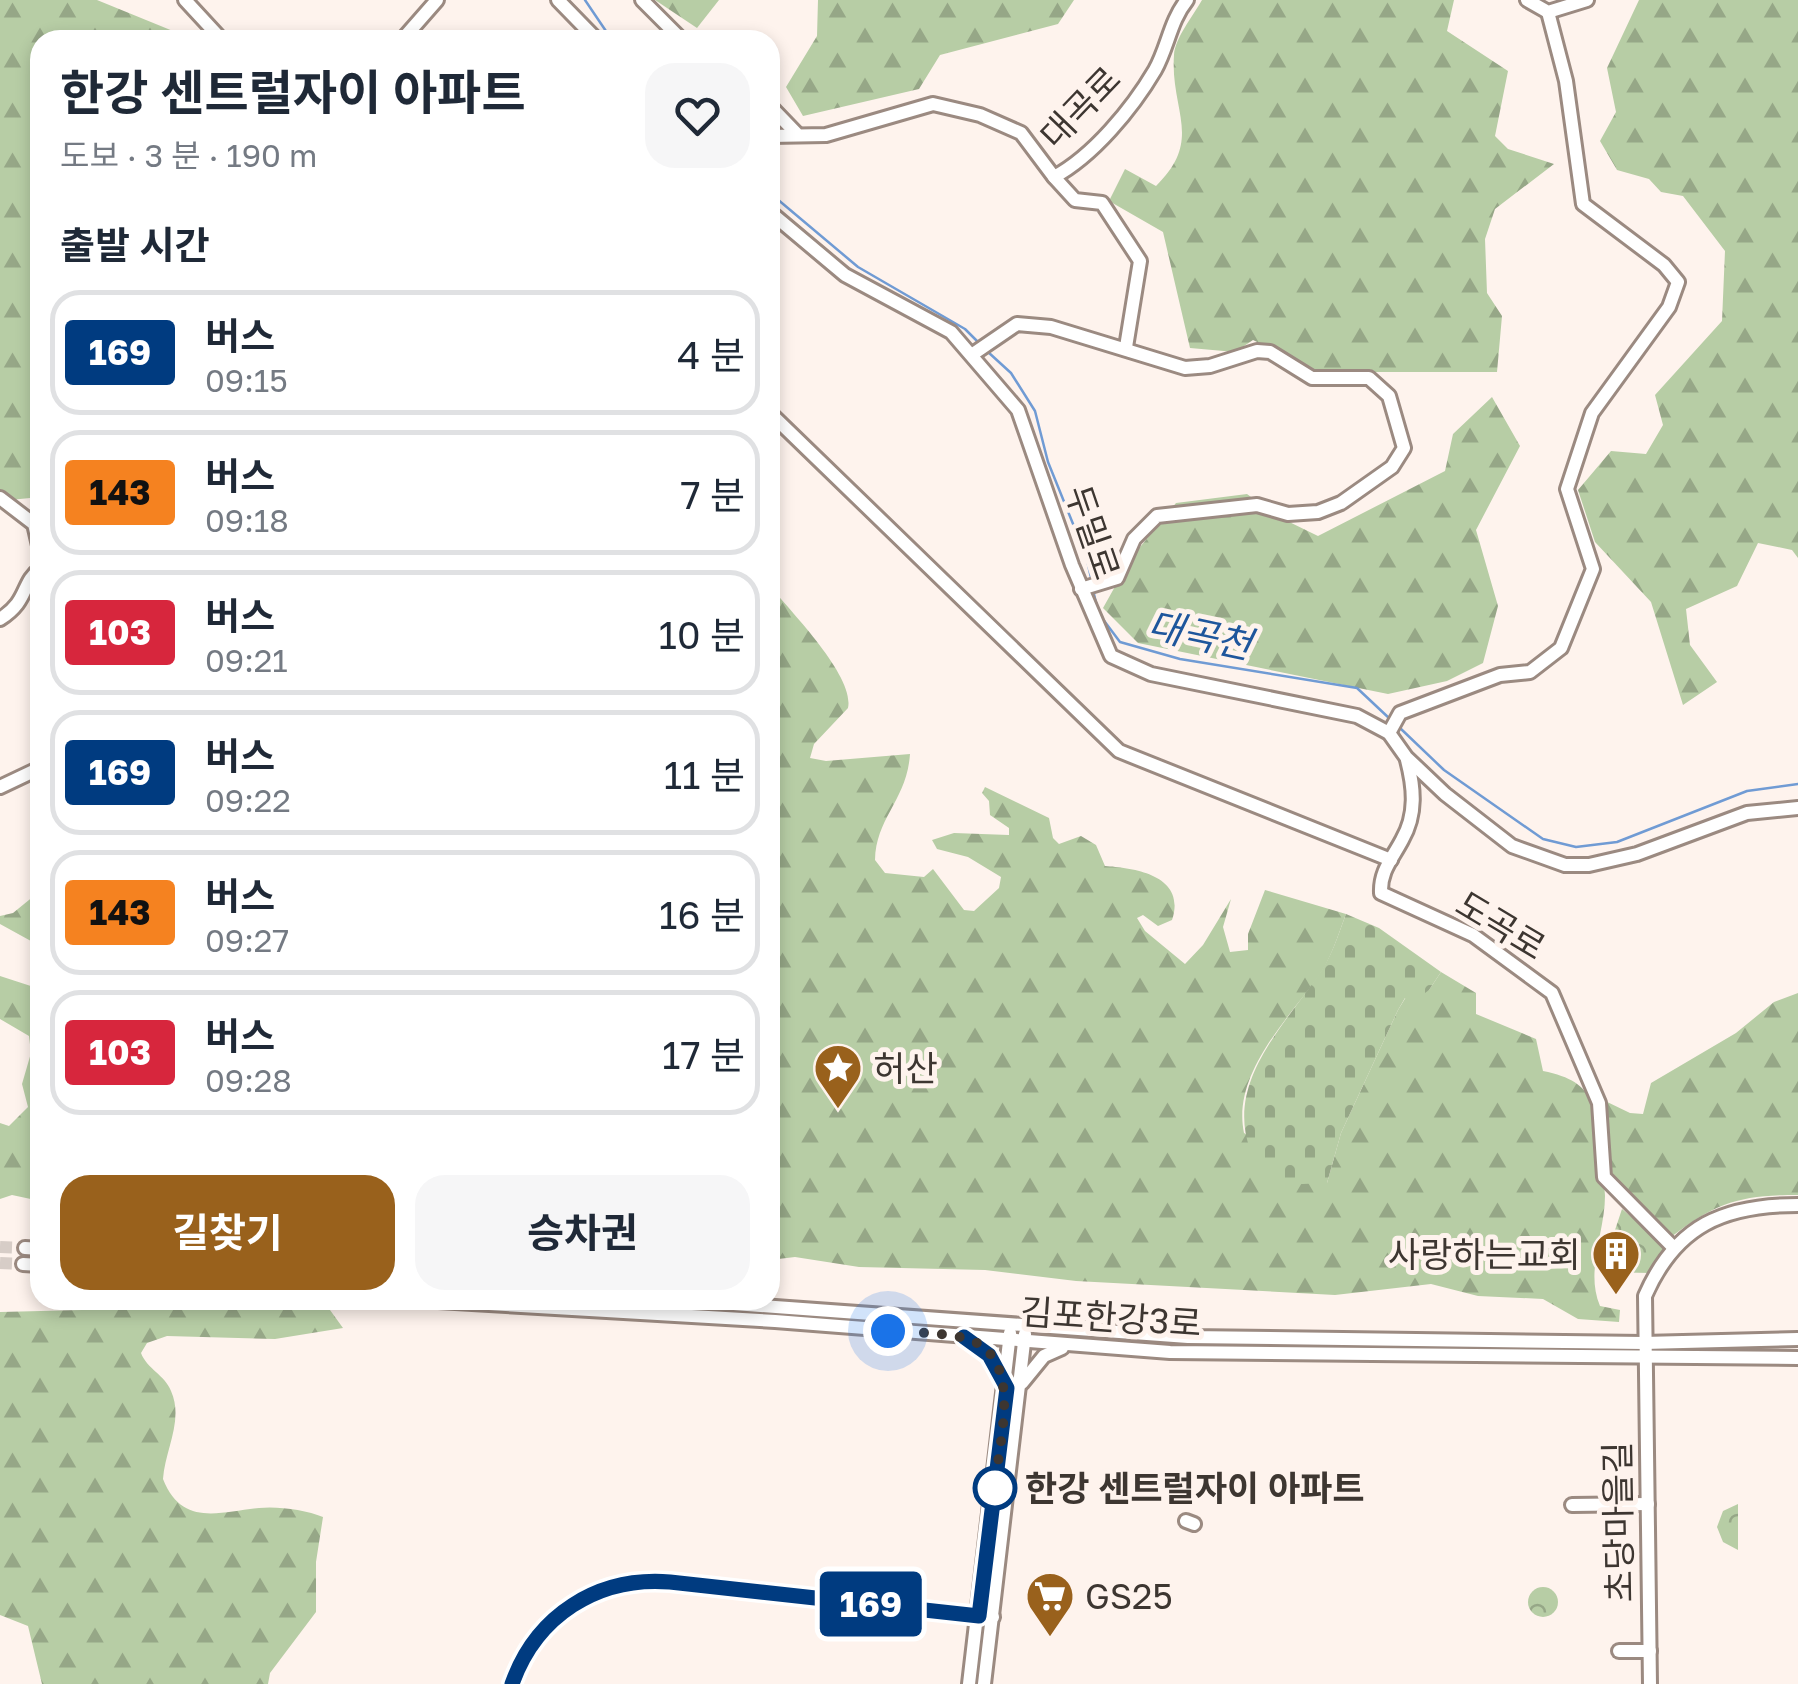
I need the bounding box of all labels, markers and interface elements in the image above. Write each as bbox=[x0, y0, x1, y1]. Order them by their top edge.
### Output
street label: 대곡로 bbox=[1031, 58, 1129, 156]
text: 한강 센트럴자이 아파트 bbox=[60, 63, 526, 121]
button: heart bbox=[645, 63, 750, 168]
text: 도보 · 3 분 · 190 m bbox=[60, 136, 317, 174]
text: 출발 시간 bbox=[60, 222, 209, 267]
text: 버스 bbox=[205, 313, 275, 358]
text: 169 bbox=[89, 331, 151, 373]
text: 4 분 bbox=[677, 332, 745, 377]
text: 09:15 bbox=[205, 361, 288, 399]
text: 버스 bbox=[205, 453, 275, 498]
text: 143 bbox=[89, 471, 151, 513]
text: 7 분 bbox=[680, 472, 745, 517]
street label: 두밀로 bbox=[1057, 479, 1129, 585]
text: 09:18 bbox=[205, 501, 289, 539]
text: 버스 bbox=[205, 593, 275, 638]
water label: 대곡천 bbox=[1144, 601, 1260, 668]
text: 103 bbox=[89, 611, 151, 653]
text: 10 분 bbox=[659, 612, 745, 657]
text: 09:21 bbox=[205, 641, 288, 679]
text: 버스 bbox=[205, 733, 275, 778]
text: 169 bbox=[89, 751, 151, 793]
text: 11 분 bbox=[664, 752, 745, 797]
text: 09:22 bbox=[205, 781, 291, 819]
text: 버스 bbox=[205, 873, 275, 918]
street label: 도곡로 bbox=[1449, 882, 1553, 968]
text: 143 bbox=[89, 891, 151, 933]
text: 16 분 bbox=[659, 892, 745, 937]
text: 09:27 bbox=[205, 921, 289, 959]
text: 버스 bbox=[205, 1013, 275, 1058]
text: 103 bbox=[89, 1031, 151, 1073]
text: 17 분 bbox=[662, 1032, 745, 1077]
place icon: 허산 bbox=[812, 1042, 864, 1110]
place label: 허산 bbox=[873, 1047, 937, 1089]
text: 09:28 bbox=[205, 1061, 292, 1099]
button: 길찾기 bbox=[60, 1175, 395, 1290]
button: 승차권 bbox=[415, 1175, 750, 1290]
building icon: 사랑하는교회 bbox=[1590, 1228, 1642, 1296]
place label: 사랑하는교회 bbox=[1388, 1233, 1581, 1275]
street label: 김포한강3로 bbox=[1019, 1290, 1203, 1344]
your location bbox=[863, 1306, 913, 1356]
street label: 초당마을길 bbox=[1596, 1441, 1640, 1603]
marker: 한강 센트럴자이 아파트 bbox=[974, 1467, 1016, 1509]
place label: 한강 센트럴자이 아파트 bbox=[1025, 1467, 1365, 1509]
supermarket icon: GS25 bbox=[1024, 1570, 1076, 1638]
line badge: 169 bbox=[814, 1572, 928, 1636]
place label: GS25 bbox=[1085, 1575, 1173, 1617]
text: 169 bbox=[840, 1583, 902, 1625]

